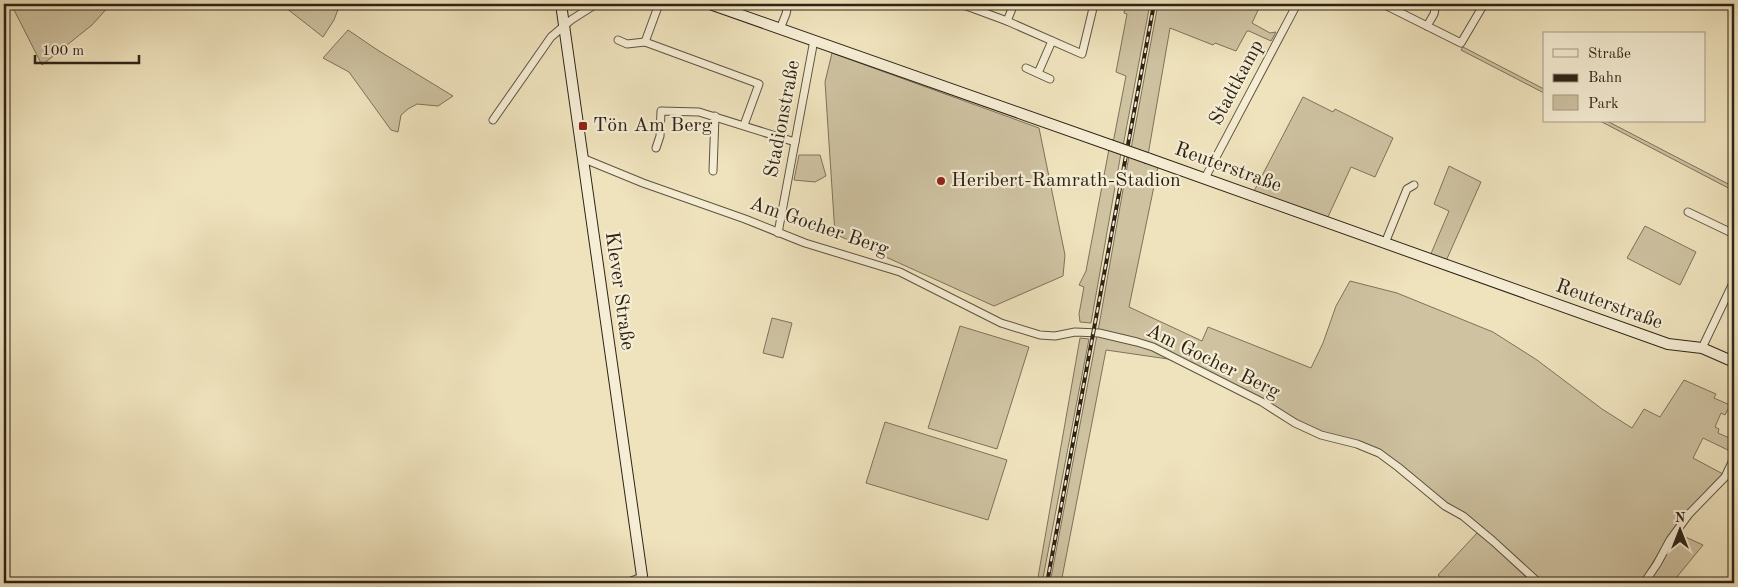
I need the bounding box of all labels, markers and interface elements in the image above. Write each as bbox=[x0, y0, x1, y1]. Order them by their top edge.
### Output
scale bar bbox=[35, 32, 139, 64]
legend bbox=[1543, 32, 1706, 122]
street label: Stadtkamp bbox=[1206, 37, 1268, 129]
text: 100 m bbox=[42, 44, 84, 59]
text: Straße bbox=[1588, 47, 1631, 62]
street label: Stadionstraße bbox=[762, 59, 804, 179]
text: Bahn bbox=[1588, 71, 1622, 86]
text: Park bbox=[1588, 97, 1619, 112]
place label: Tön Am Berg bbox=[593, 116, 713, 136]
marker: Tön Am Berg bbox=[577, 120, 589, 132]
street label: Reuterstraße bbox=[1172, 139, 1284, 197]
place label: Heribert-Ramrath-Stadion bbox=[951, 171, 1181, 191]
marker: Heribert-Ramrath-Stadion bbox=[935, 175, 947, 187]
street label: Am Gocher Berg bbox=[747, 194, 891, 260]
street label: Klever Straße bbox=[601, 230, 637, 352]
street label: Reuterstraße bbox=[1553, 276, 1665, 334]
street label: Am Gocher Berg bbox=[1143, 321, 1283, 403]
north arrow bbox=[1656, 504, 1706, 554]
text: N bbox=[1675, 511, 1686, 525]

